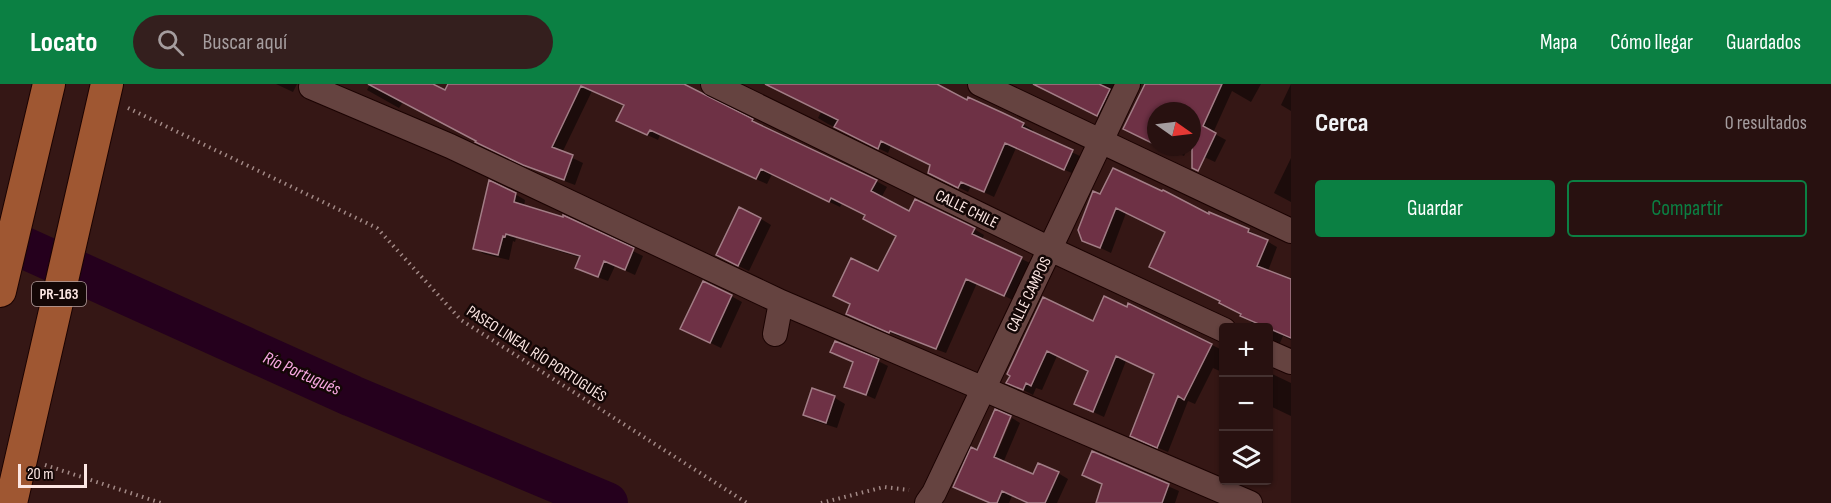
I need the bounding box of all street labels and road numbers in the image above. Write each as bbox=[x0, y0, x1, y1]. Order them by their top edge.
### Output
street label: CALLE CHILE bbox=[932, 186, 1001, 233]
street label: CALLE CAMPOS bbox=[1003, 254, 1056, 335]
road number: PR-163 bbox=[32, 282, 86, 306]
street label: PASEO LINEAL RÍO PORTUGUÉS bbox=[463, 302, 610, 407]

